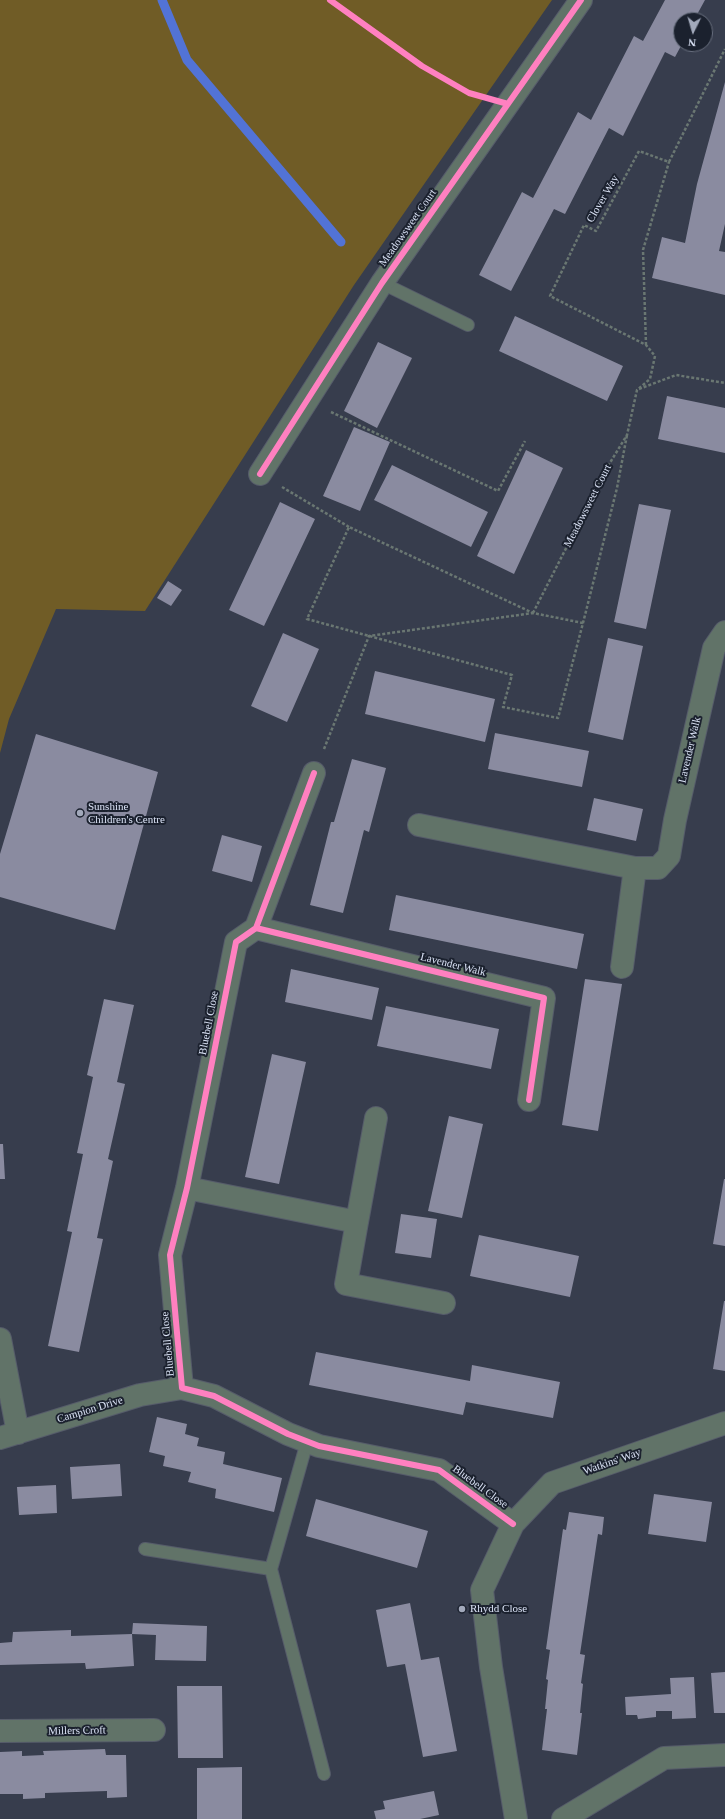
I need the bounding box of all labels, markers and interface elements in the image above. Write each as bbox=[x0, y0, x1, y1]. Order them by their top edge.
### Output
north arrow bbox=[673, 12, 713, 52]
text: N bbox=[688, 37, 697, 49]
street label: Clover Way bbox=[584, 173, 622, 225]
street label: Meadowsweet Court bbox=[376, 187, 440, 269]
street label: Meadowsweet Court bbox=[561, 462, 615, 550]
street label: Lavender Walk bbox=[676, 716, 704, 784]
place label: Sunshine Children's Centre bbox=[88, 800, 165, 826]
marker: Sunshine Children's Centre bbox=[75, 808, 85, 818]
street label: Lavender Walk bbox=[419, 950, 487, 980]
street label: Bluebell Close bbox=[196, 990, 222, 1056]
street label: Bluebell Close bbox=[159, 1311, 177, 1377]
street label: Campion Drive bbox=[55, 1394, 125, 1426]
street label: Watkins' Way bbox=[581, 1446, 643, 1478]
street label: Bluebell Close bbox=[450, 1463, 510, 1511]
place label: Rhydd Close bbox=[470, 1602, 527, 1616]
marker: Rhydd Close bbox=[457, 1604, 467, 1614]
street label: Millers Croft bbox=[48, 1724, 106, 1738]

